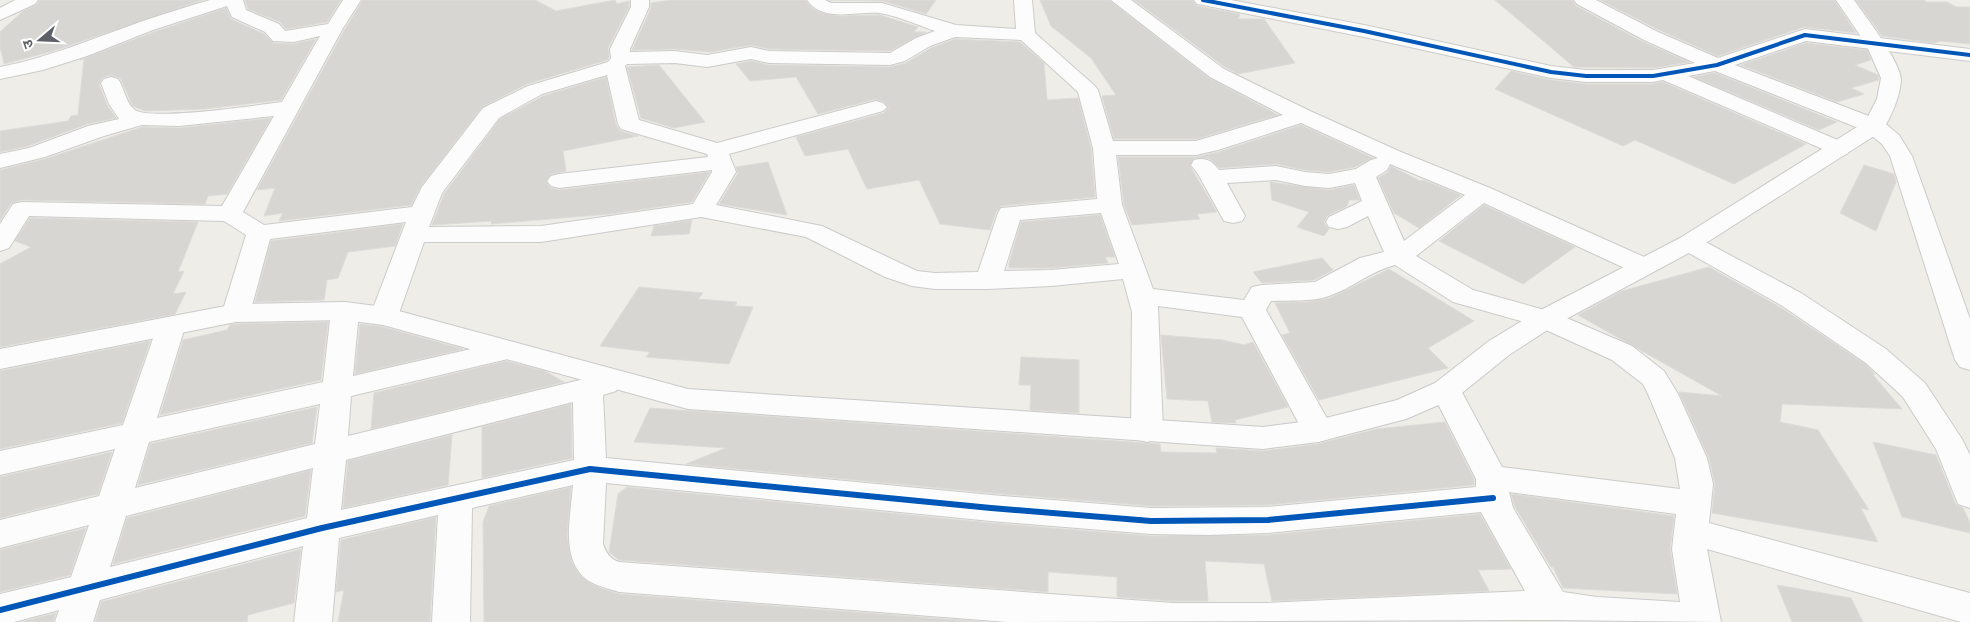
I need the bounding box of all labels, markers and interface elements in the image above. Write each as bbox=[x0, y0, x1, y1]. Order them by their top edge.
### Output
north arrow bbox=[15, 15, 65, 65]
text: उ bbox=[19, 37, 37, 51]

